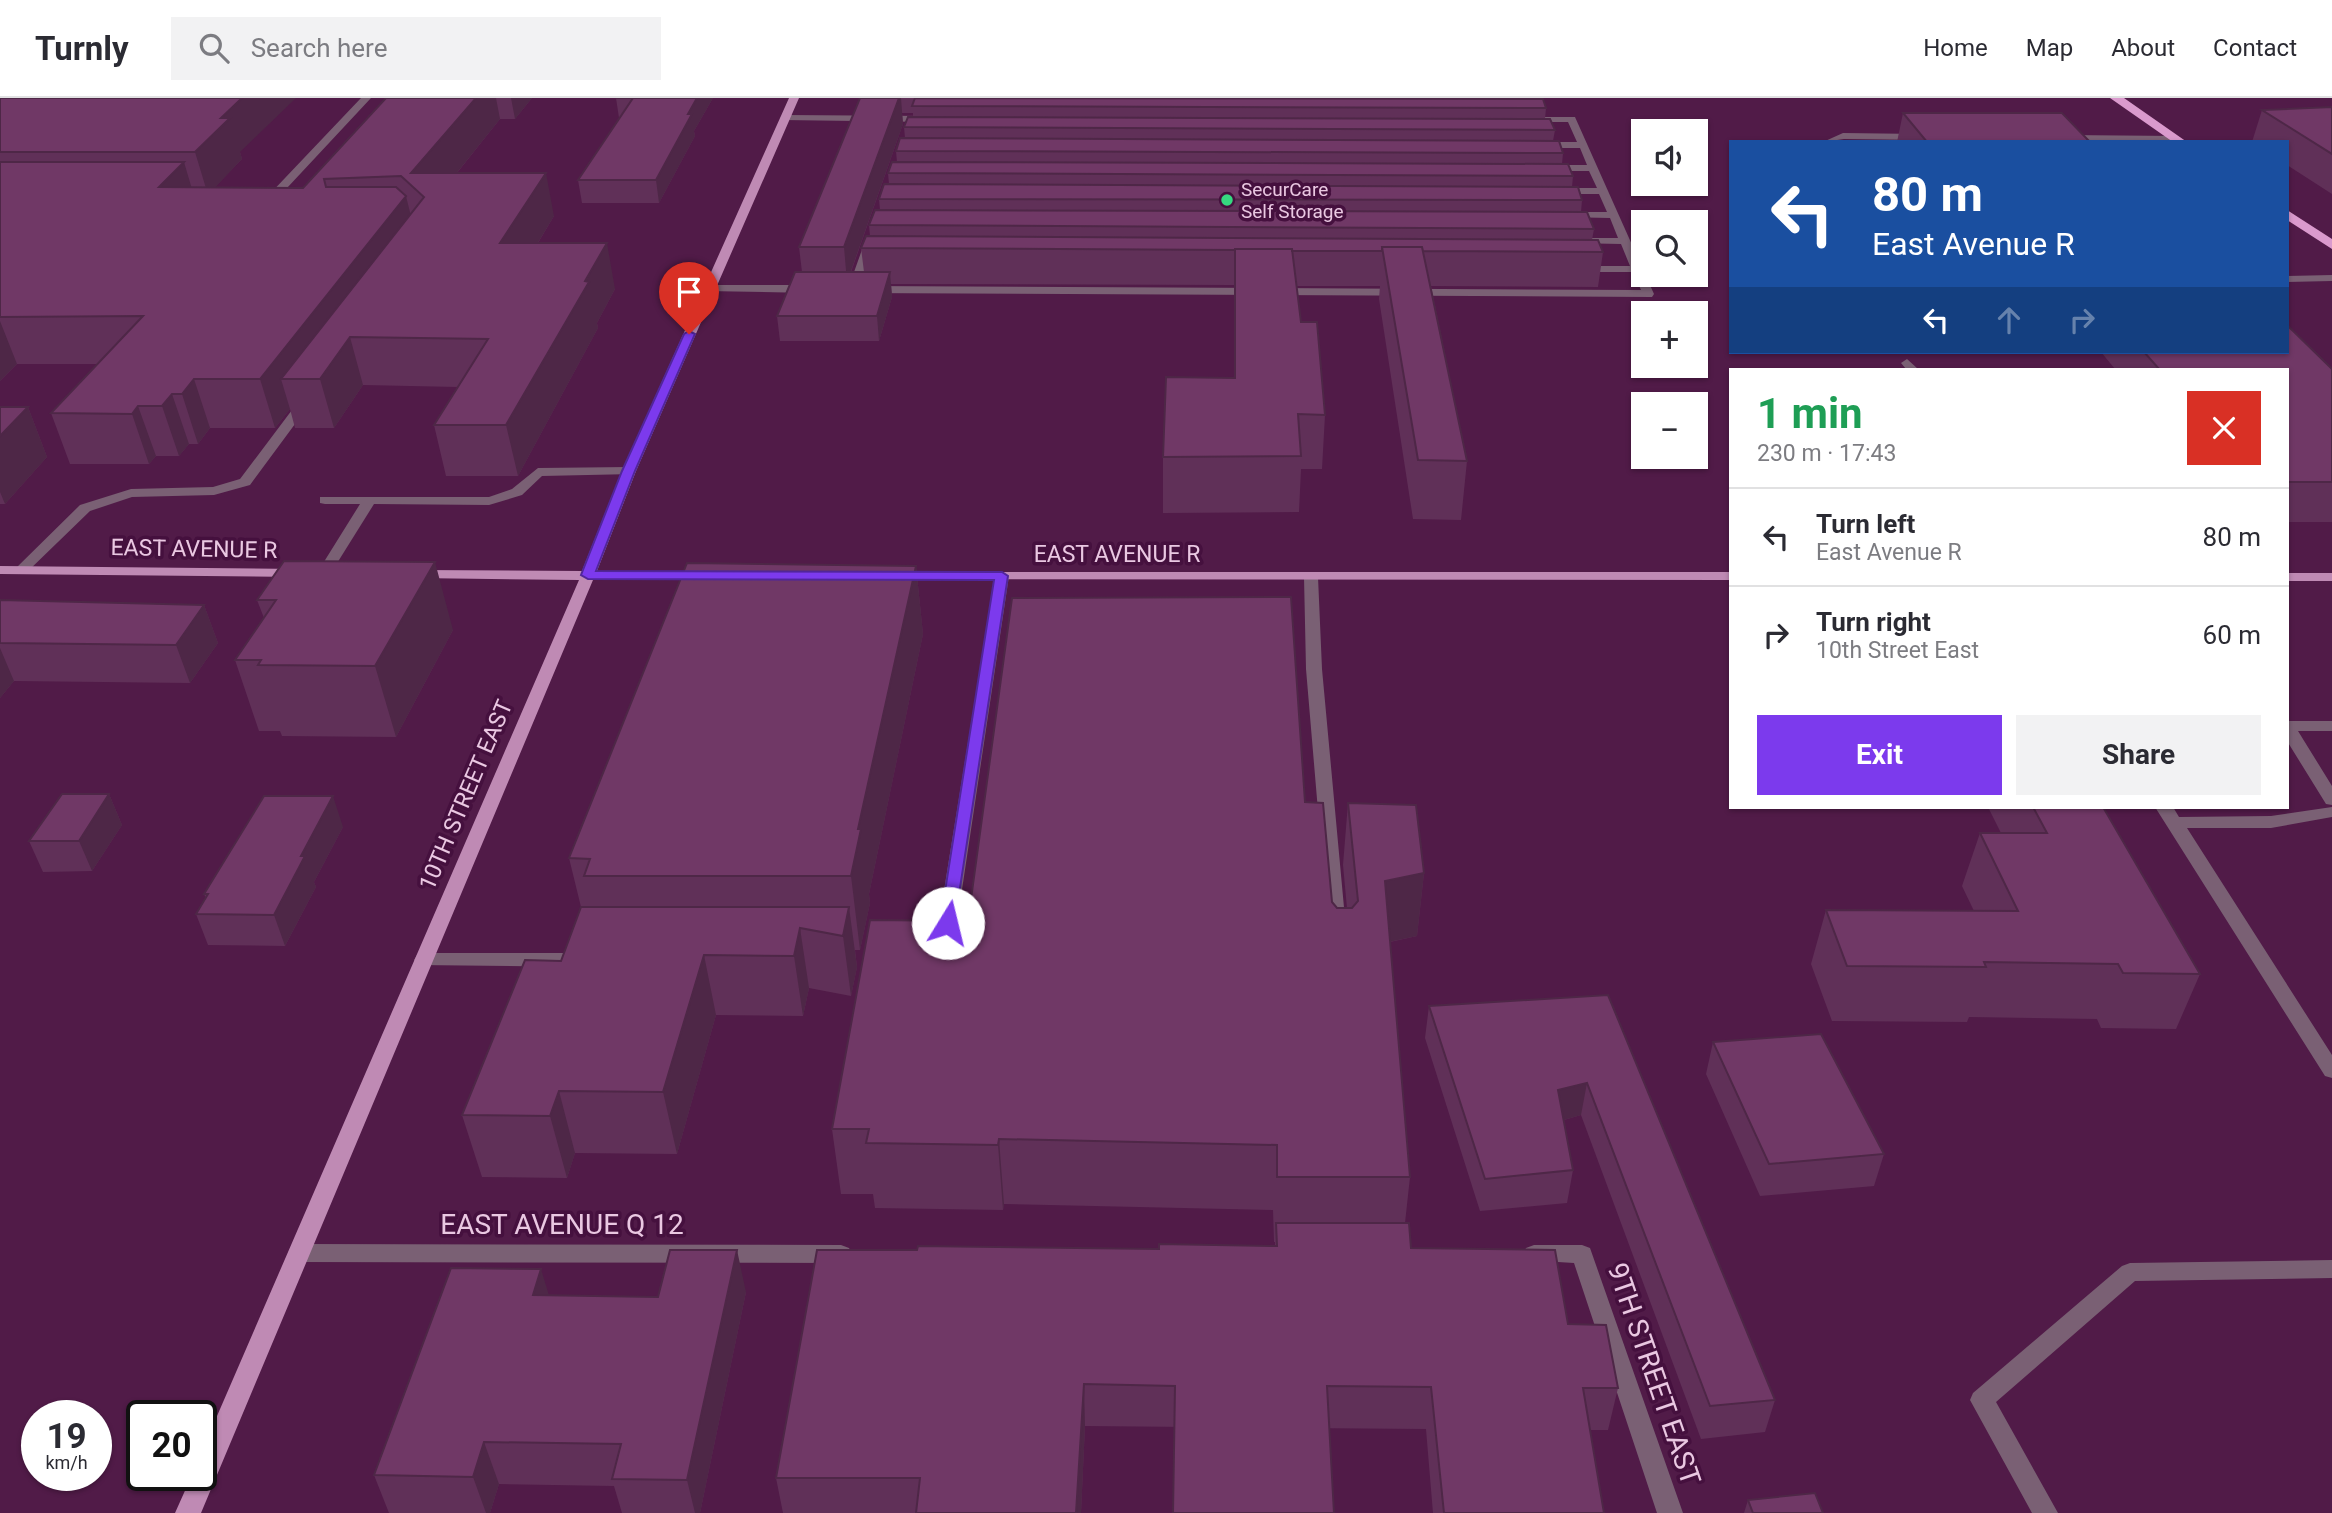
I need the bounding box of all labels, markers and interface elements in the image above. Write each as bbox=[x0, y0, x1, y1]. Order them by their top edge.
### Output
search box bbox=[171, 17, 661, 80]
text: Turnly bbox=[35, 29, 129, 68]
icon: search bbox=[195, 29, 233, 67]
text: Search here bbox=[251, 33, 387, 63]
text: Home bbox=[1923, 34, 1988, 62]
text: Map bbox=[2026, 34, 2073, 62]
text: About bbox=[2111, 34, 2175, 62]
text: Contact bbox=[2213, 34, 2297, 62]
map controls bbox=[1631, 119, 1708, 469]
button: sound bbox=[1631, 119, 1708, 196]
text: 80 m bbox=[1872, 166, 1983, 223]
icon: left bbox=[1757, 168, 1848, 259]
place label: SecurCare Self Storage bbox=[1241, 178, 1344, 223]
marker: SecurCare Self Storage bbox=[1219, 192, 1235, 208]
button: search bbox=[1631, 210, 1708, 287]
text: East Avenue R bbox=[1872, 225, 2075, 263]
pin bbox=[659, 262, 719, 334]
icon: arrive bbox=[670, 273, 708, 311]
button: + bbox=[1631, 301, 1708, 378]
icon: left bbox=[1917, 301, 1955, 339]
icon: ahead bbox=[1990, 301, 2028, 339]
icon: right bbox=[2063, 301, 2101, 339]
text: 1 min bbox=[1757, 389, 1863, 438]
button: close bbox=[2187, 391, 2261, 465]
button: − bbox=[1631, 392, 1708, 469]
text: 230 m · 17:43 bbox=[1757, 440, 1896, 467]
text: Turn left bbox=[1816, 509, 1915, 539]
icon: left bbox=[1757, 518, 1795, 556]
text: 80 m bbox=[2203, 522, 2261, 552]
street label: EAST AVENUE R bbox=[110, 534, 278, 564]
text: East Avenue R bbox=[1816, 539, 1962, 566]
street label: EAST AVENUE R bbox=[1034, 541, 1200, 568]
text: Turn right bbox=[1816, 607, 1931, 637]
icon: right bbox=[1757, 616, 1795, 654]
text: 60 m bbox=[2203, 620, 2261, 650]
text: 10th Street East bbox=[1816, 637, 1979, 664]
street label: 10TH STREET EAST bbox=[414, 696, 518, 894]
button: Exit bbox=[1757, 715, 2002, 795]
button: Share bbox=[2016, 715, 2261, 795]
position arrow bbox=[911, 886, 985, 960]
street label: EAST AVENUE Q 12 bbox=[440, 1208, 684, 1241]
street label: 9TH STREET EAST bbox=[1601, 1259, 1708, 1490]
speed limit sign: 20 bbox=[126, 1400, 217, 1491]
text: 19 bbox=[46, 1416, 87, 1457]
text: km/h bbox=[45, 1452, 88, 1473]

